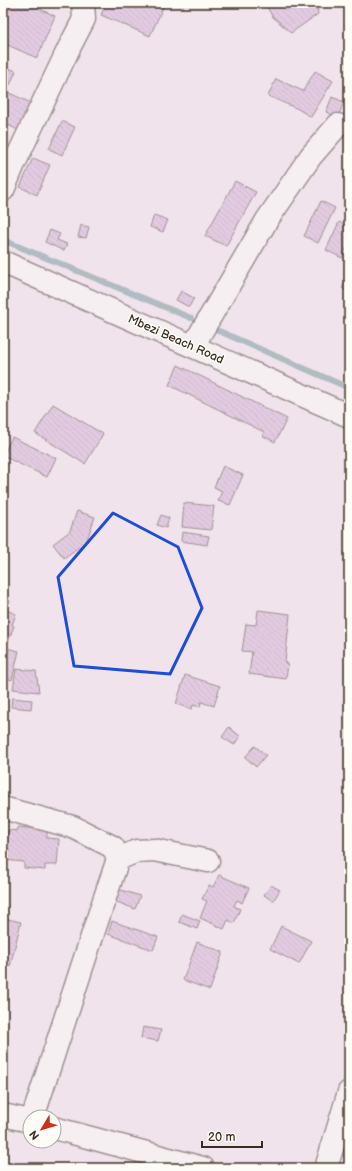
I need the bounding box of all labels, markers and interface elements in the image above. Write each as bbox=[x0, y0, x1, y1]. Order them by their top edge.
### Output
street label: Mbezi Beach Road bbox=[126, 312, 226, 367]
north arrow bbox=[22, 1109, 62, 1149]
scale bar bbox=[202, 1123, 262, 1149]
text: N bbox=[27, 1128, 42, 1142]
text: 20 m bbox=[208, 1130, 235, 1145]

